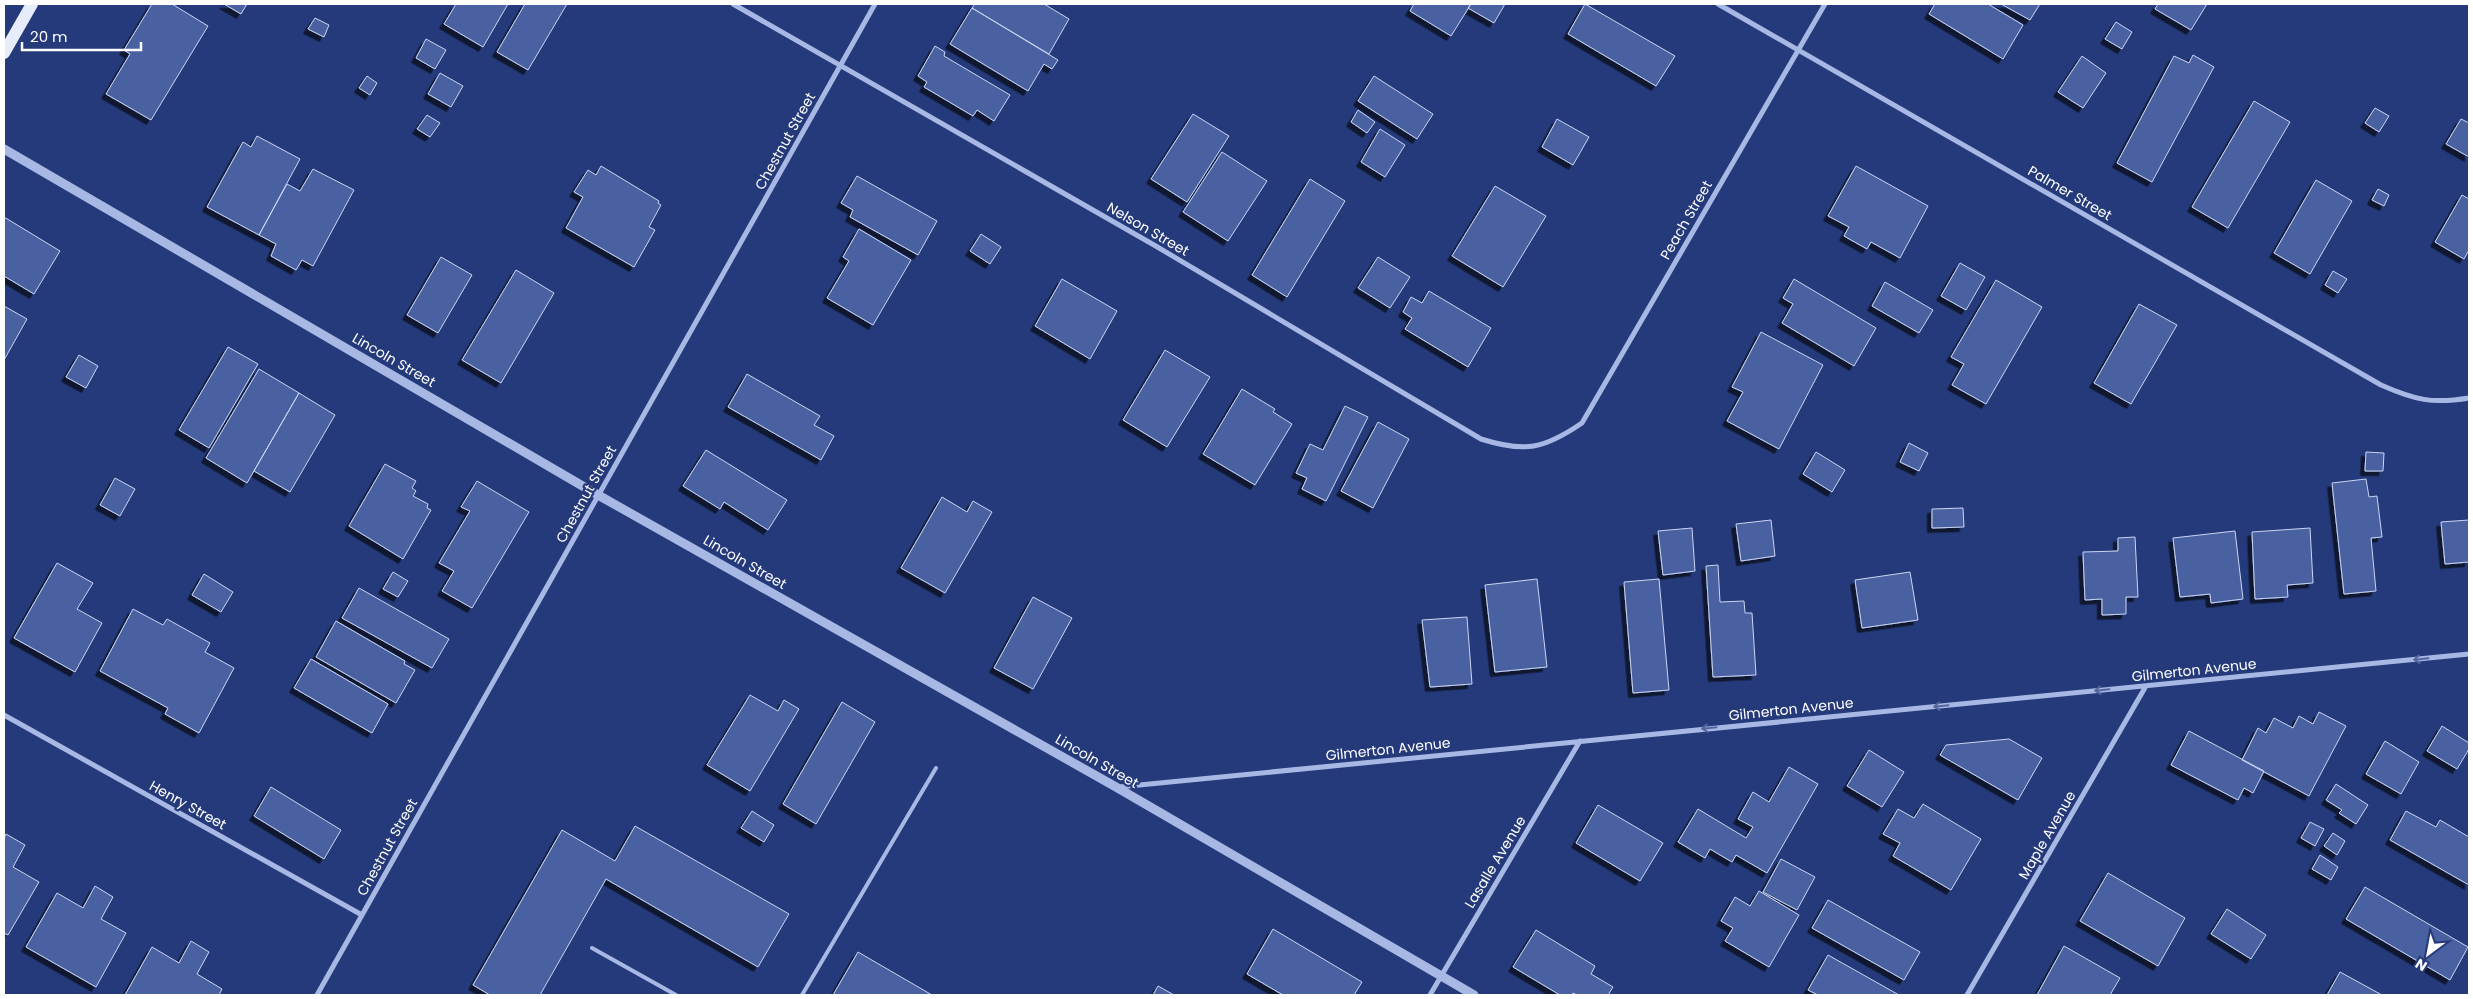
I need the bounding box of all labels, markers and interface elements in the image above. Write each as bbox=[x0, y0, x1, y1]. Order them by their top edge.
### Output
scale bar bbox=[22, 20, 141, 52]
text: 20 m bbox=[30, 26, 68, 47]
street label: Chestnut Street bbox=[750, 89, 820, 193]
street label: Palmer Street bbox=[2024, 161, 2116, 225]
street label: Peach Street bbox=[1655, 177, 1717, 263]
street label: Nelson Street bbox=[1103, 197, 1193, 261]
street label: Lincoln Street bbox=[349, 328, 439, 392]
street label: Chestnut Street bbox=[551, 442, 621, 546]
street label: Lincoln Street bbox=[700, 530, 790, 594]
street label: Gilmerton Avenue bbox=[2131, 653, 2258, 687]
one-way arrow bbox=[2413, 654, 2429, 664]
one-way arrow bbox=[2095, 685, 2111, 695]
street label: Gilmerton Avenue bbox=[1728, 692, 1855, 726]
one-way arrow bbox=[1933, 701, 1949, 711]
one-way arrow bbox=[1701, 724, 1717, 733]
street label: Lincoln Street bbox=[1052, 729, 1142, 793]
street label: Gilmerton Avenue bbox=[1325, 732, 1452, 766]
street label: Henry Street bbox=[146, 776, 230, 834]
street label: Maple Avenue bbox=[2013, 787, 2081, 883]
street label: Chestnut Street bbox=[352, 795, 422, 899]
street label: Lasalle Avenue bbox=[1460, 812, 1531, 912]
north arrow bbox=[2403, 929, 2453, 979]
text: N bbox=[2411, 954, 2431, 976]

